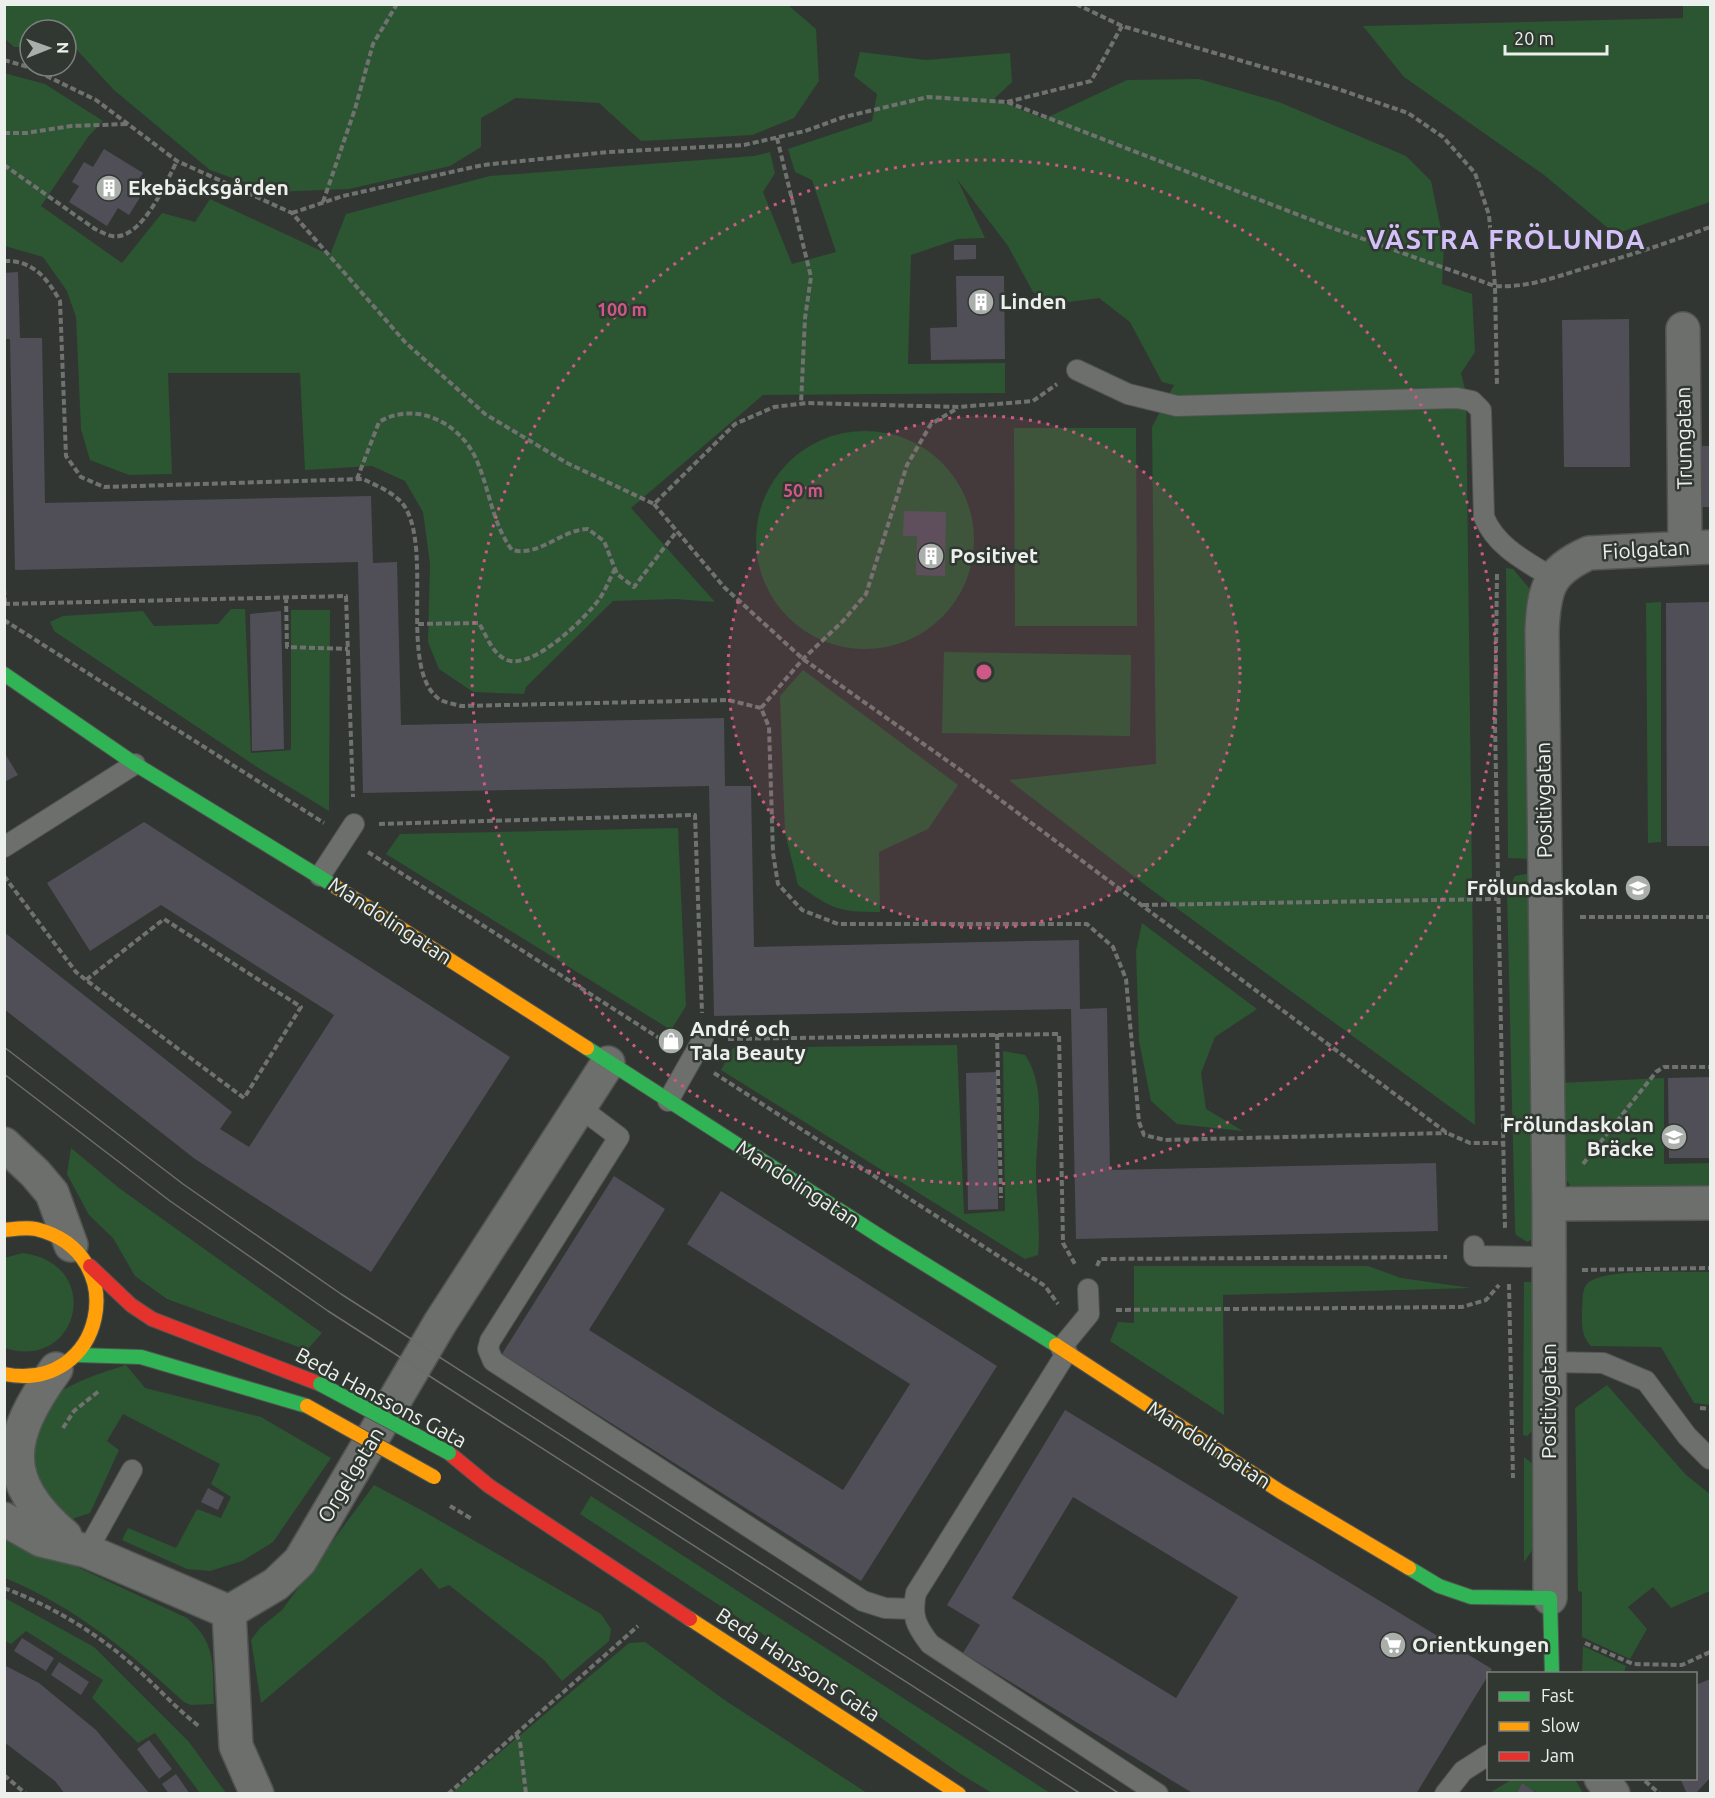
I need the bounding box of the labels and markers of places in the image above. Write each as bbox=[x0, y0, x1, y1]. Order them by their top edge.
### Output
building icon: Ekebäcksgården bbox=[94, 173, 124, 203]
place label: Ekebäcksgården bbox=[128, 175, 289, 199]
building icon: Linden bbox=[966, 287, 996, 317]
place label: Linden bbox=[1000, 289, 1067, 313]
building icon: Positivet bbox=[916, 541, 946, 571]
place label: Positivet bbox=[950, 543, 1038, 567]
centre of rings bbox=[974, 662, 994, 682]
school or university icon: Frölundaskolan bbox=[1623, 873, 1653, 903]
place label: Frölundaskolan bbox=[1467, 875, 1618, 899]
place label: André och Tala Beauty bbox=[690, 1016, 806, 1064]
shop icon: André och Tala Beauty bbox=[656, 1026, 686, 1056]
place label: Frölundaskolan Bräcke bbox=[1503, 1112, 1654, 1160]
school or university icon: Frölundaskolan Bräcke bbox=[1659, 1122, 1689, 1152]
supermarket icon: Orientkungen bbox=[1378, 1630, 1408, 1660]
place label: Orientkungen bbox=[1412, 1632, 1549, 1656]

